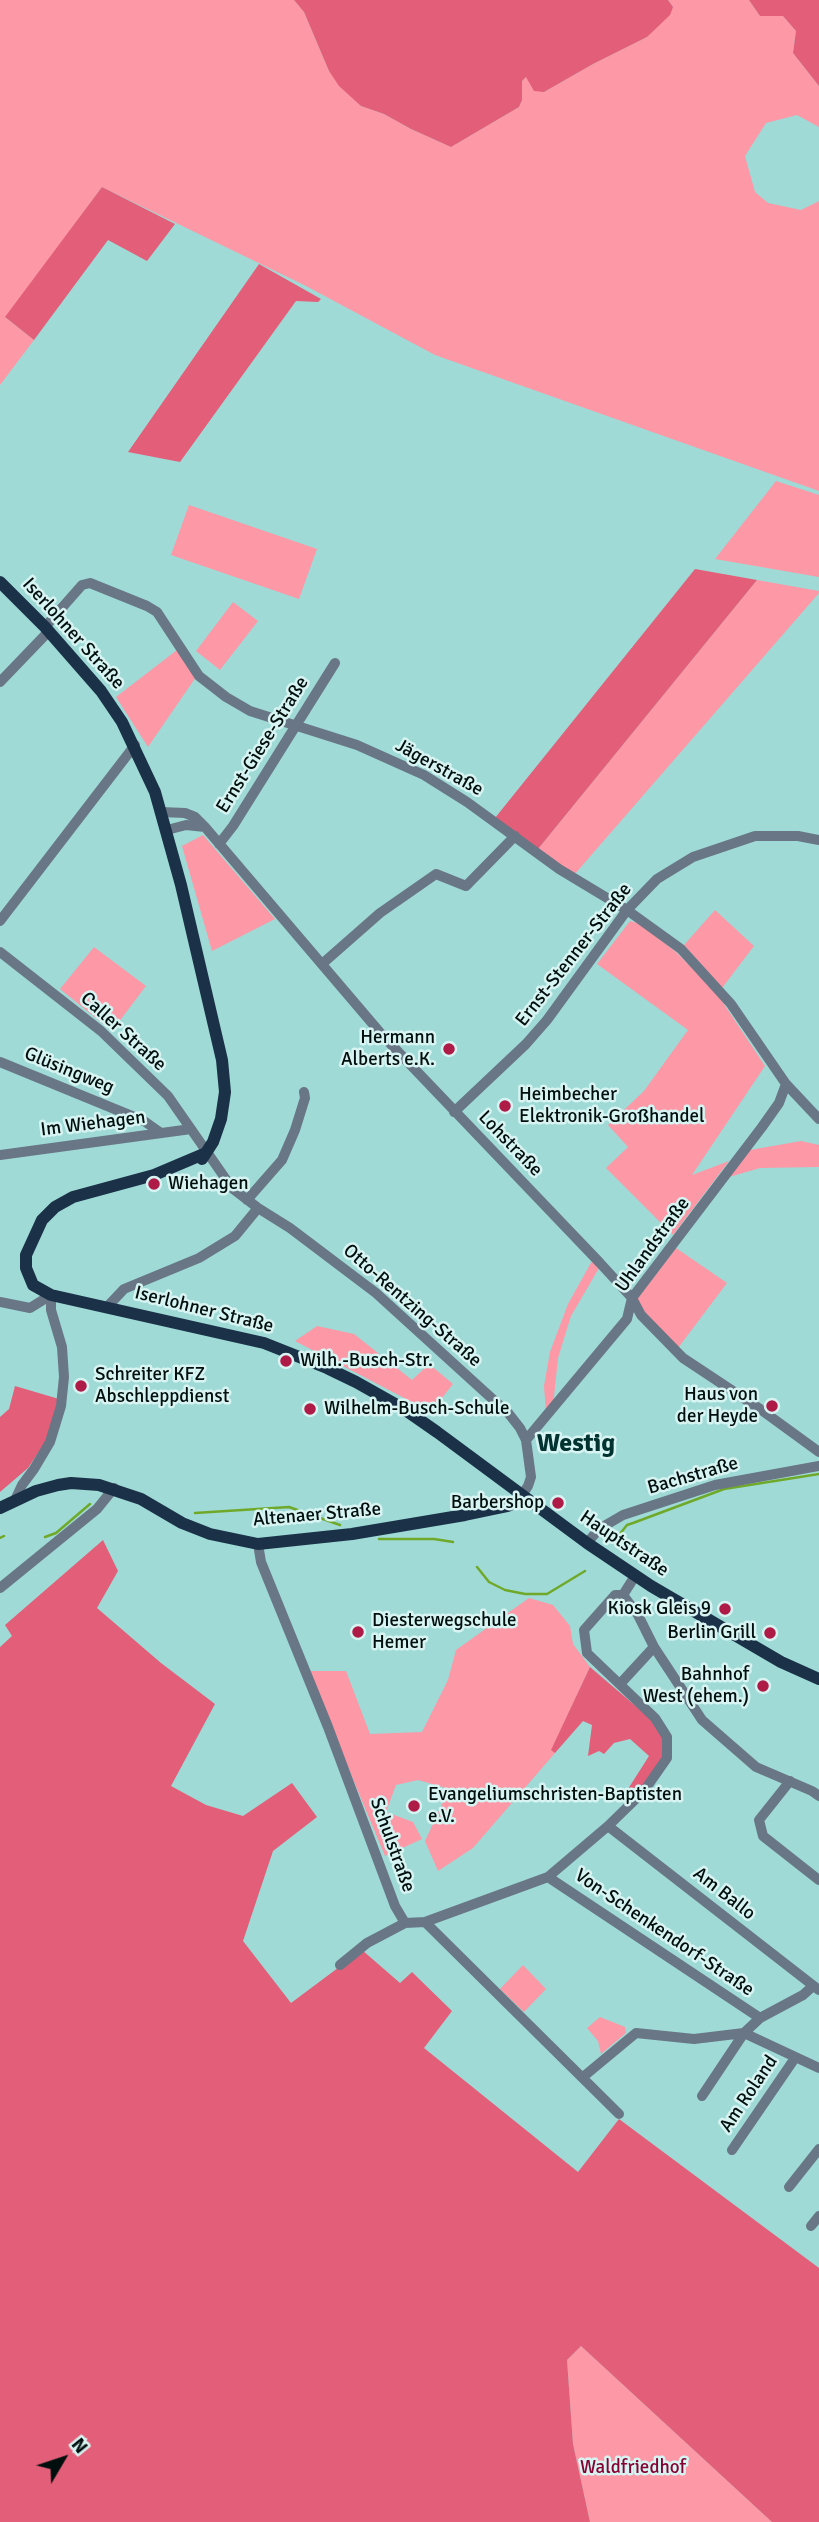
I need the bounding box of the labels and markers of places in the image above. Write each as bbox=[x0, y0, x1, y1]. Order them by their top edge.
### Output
place label: Hermann Alberts e.K. bbox=[341, 1027, 435, 1071]
marker: Hermann Alberts e.K. bbox=[441, 1041, 457, 1057]
place label: Heimbecher Elektronik-Großhandel bbox=[519, 1084, 705, 1128]
marker: Heimbecher Elektronik-Großhandel bbox=[497, 1098, 513, 1114]
place label: Wiehagen bbox=[168, 1173, 249, 1195]
marker: Wiehagen bbox=[146, 1176, 162, 1192]
place label: Wilh.-Busch-Str. bbox=[300, 1350, 433, 1372]
marker: Wilh.-Busch-Str. bbox=[278, 1353, 294, 1369]
place label: Schreiter KFZ Abschleppdienst bbox=[95, 1364, 229, 1408]
marker: Schreiter KFZ Abschleppdienst bbox=[73, 1378, 89, 1394]
place label: Haus von der Heyde bbox=[677, 1384, 758, 1428]
place label: Wilhelm-Busch-Schule bbox=[324, 1398, 509, 1420]
marker: Haus von der Heyde bbox=[764, 1398, 780, 1414]
marker: Wilhelm-Busch-Schule bbox=[302, 1401, 318, 1417]
place label: Barbershop bbox=[451, 1492, 544, 1514]
marker: Barbershop bbox=[550, 1495, 566, 1511]
place label: Kiosk Gleis 9 bbox=[608, 1598, 711, 1620]
marker: Kiosk Gleis 9 bbox=[717, 1601, 733, 1617]
place label: Diesterwegschule Hemer bbox=[372, 1610, 517, 1654]
place label: Berlin Grill bbox=[667, 1622, 756, 1644]
marker: Diesterwegschule Hemer bbox=[350, 1624, 366, 1640]
marker: Berlin Grill bbox=[762, 1625, 778, 1641]
place label: Bahnhof West (ehem.) bbox=[643, 1664, 749, 1708]
marker: Bahnhof West (ehem.) bbox=[755, 1678, 771, 1694]
place label: Evangeliumschristen-Baptisten e.V. bbox=[428, 1784, 682, 1828]
marker: Evangeliumschristen-Baptisten e.V. bbox=[406, 1798, 422, 1814]

